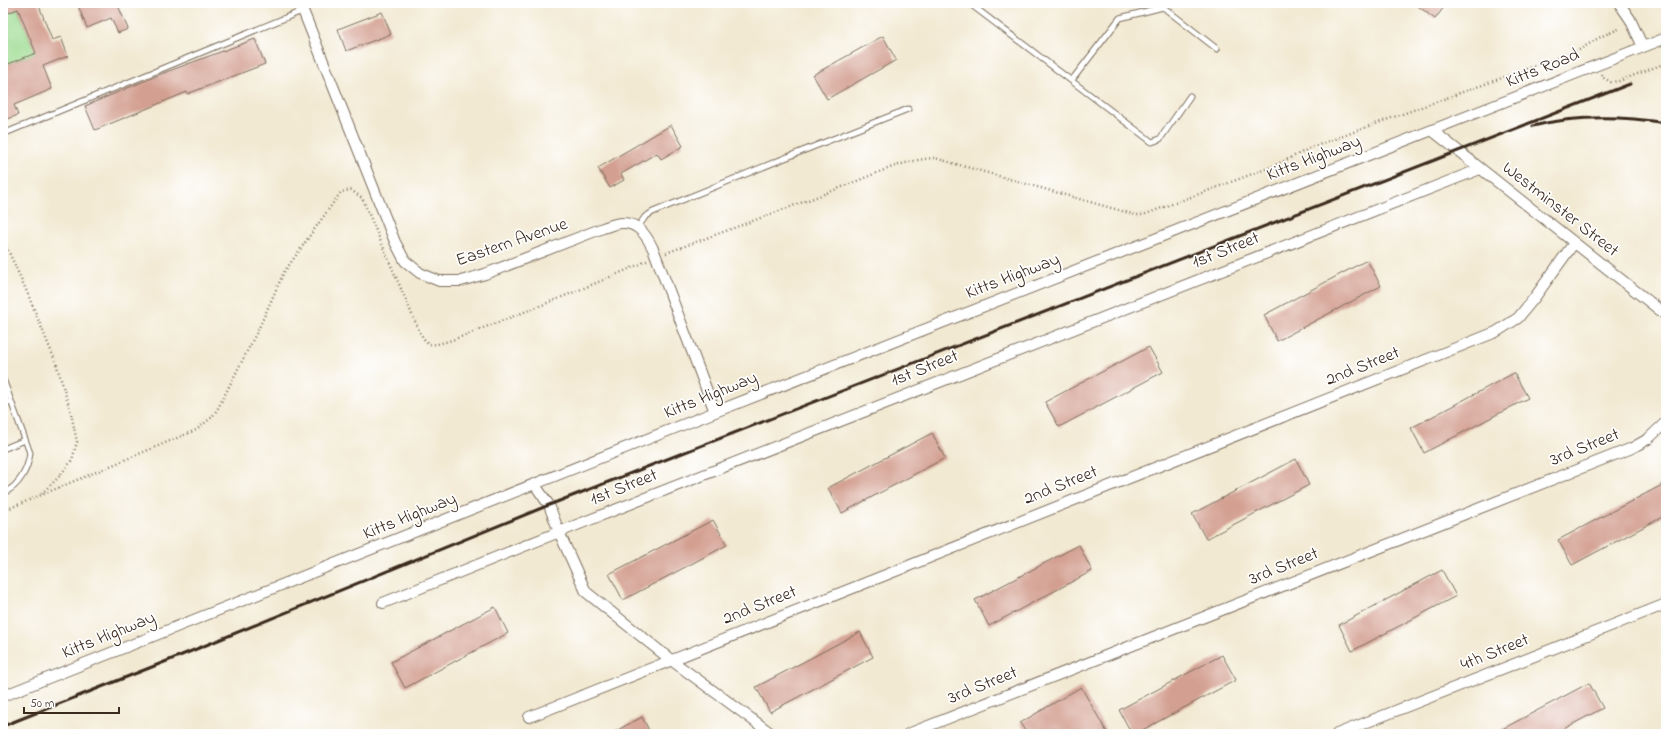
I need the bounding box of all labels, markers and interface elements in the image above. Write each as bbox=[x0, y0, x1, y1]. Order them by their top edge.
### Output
street label: Kitts Road bbox=[1502, 43, 1584, 95]
street label: Kitts Highway bbox=[1263, 129, 1365, 190]
street label: Westminster Street bbox=[1496, 156, 1624, 264]
street label: Eastern Avenue bbox=[453, 211, 572, 274]
street label: 1st Street bbox=[1188, 226, 1264, 276]
street label: Kitts Highway bbox=[962, 247, 1064, 308]
street label: 2nd Street bbox=[1322, 340, 1404, 394]
street label: 1st Street bbox=[887, 344, 963, 394]
street label: Kitts Highway bbox=[660, 365, 762, 428]
street label: 3rd Street bbox=[1546, 422, 1624, 474]
street label: 2nd Street bbox=[1020, 459, 1102, 513]
street label: 1st Street bbox=[586, 463, 662, 513]
street label: Kitts Highway bbox=[359, 486, 461, 549]
street label: 3rd Street bbox=[1245, 541, 1323, 593]
street label: 2nd Street bbox=[719, 579, 801, 633]
street label: Kitts Highway bbox=[58, 605, 160, 668]
street label: 4th Street bbox=[1457, 627, 1533, 679]
street label: 3rd Street bbox=[944, 660, 1022, 712]
scale bar bbox=[24, 689, 119, 715]
text: 50 m bbox=[30, 695, 54, 713]

